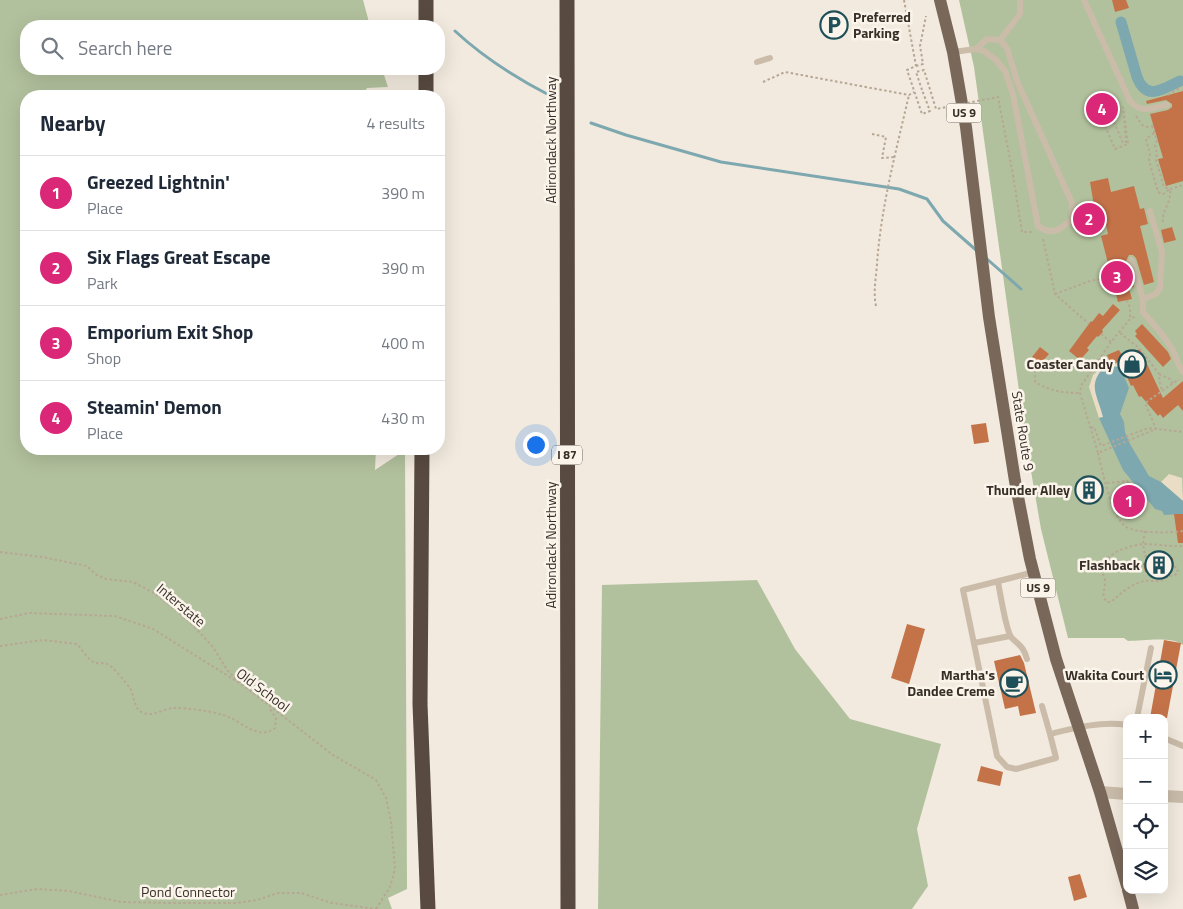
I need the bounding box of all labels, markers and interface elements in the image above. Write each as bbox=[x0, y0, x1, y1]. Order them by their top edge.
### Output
place label: Preferred Parking bbox=[853, 6, 911, 43]
parking icon: Preferred Parking bbox=[819, 10, 849, 40]
search box bbox=[20, 20, 445, 75]
text: Search here bbox=[78, 33, 172, 62]
icon: search bbox=[38, 34, 66, 62]
street label: Adirondack Northway bbox=[540, 76, 561, 203]
pin: 4 bbox=[1086, 90, 1118, 128]
road number: US 9 bbox=[946, 104, 982, 122]
text: Nearby bbox=[40, 107, 105, 139]
text: 4 results bbox=[366, 111, 425, 135]
text: Greezed Lightnin' bbox=[87, 167, 230, 196]
text: 1 bbox=[52, 181, 60, 205]
text: 390 m bbox=[381, 181, 425, 205]
text: Place bbox=[87, 196, 123, 220]
pin: 2 bbox=[1073, 200, 1105, 238]
text: Six Flags Great Escape bbox=[87, 242, 271, 271]
text: 2 bbox=[52, 256, 60, 280]
text: 390 m bbox=[381, 256, 425, 280]
pin: 3 bbox=[1101, 258, 1133, 296]
text: Park bbox=[87, 271, 118, 295]
text: Emporium Exit Shop bbox=[87, 317, 253, 346]
text: 3 bbox=[52, 331, 60, 355]
text: 400 m bbox=[381, 331, 425, 355]
text: Shop bbox=[87, 346, 121, 370]
shop icon: Coaster Candy bbox=[1117, 349, 1147, 379]
place label: Coaster Candy bbox=[1027, 353, 1113, 374]
street label: State Route 9 bbox=[1007, 389, 1040, 473]
text: Steamin' Demon bbox=[87, 392, 222, 421]
text: 4 bbox=[52, 406, 60, 430]
text: 430 m bbox=[381, 406, 425, 430]
text: Place bbox=[87, 421, 123, 445]
your location bbox=[523, 432, 549, 458]
road number: I 87 bbox=[552, 446, 582, 464]
building icon: Thunder Alley bbox=[1074, 475, 1104, 505]
place label: Thunder Alley bbox=[986, 479, 1070, 500]
street label: Adirondack Northway bbox=[540, 481, 561, 608]
pin: 1 bbox=[1113, 482, 1145, 520]
building icon: Flashback bbox=[1144, 550, 1174, 580]
place label: Flashback bbox=[1079, 554, 1141, 575]
street label: Interstate bbox=[152, 578, 210, 631]
road number: US 9 bbox=[1020, 578, 1056, 598]
hotel icon: Wakita Court bbox=[1148, 660, 1178, 690]
street label: Old School bbox=[232, 662, 294, 717]
place label: Martha's Dandee Creme bbox=[907, 664, 995, 701]
place label: Wakita Court bbox=[1065, 664, 1144, 685]
cafe icon: Martha's Dandee Creme bbox=[999, 668, 1029, 698]
map controls bbox=[1123, 714, 1168, 894]
button: + bbox=[1123, 714, 1168, 759]
button: − bbox=[1123, 759, 1168, 804]
button: locate bbox=[1123, 804, 1168, 849]
button: layers bbox=[1123, 849, 1168, 894]
street label: Pond Connector bbox=[141, 881, 235, 902]

